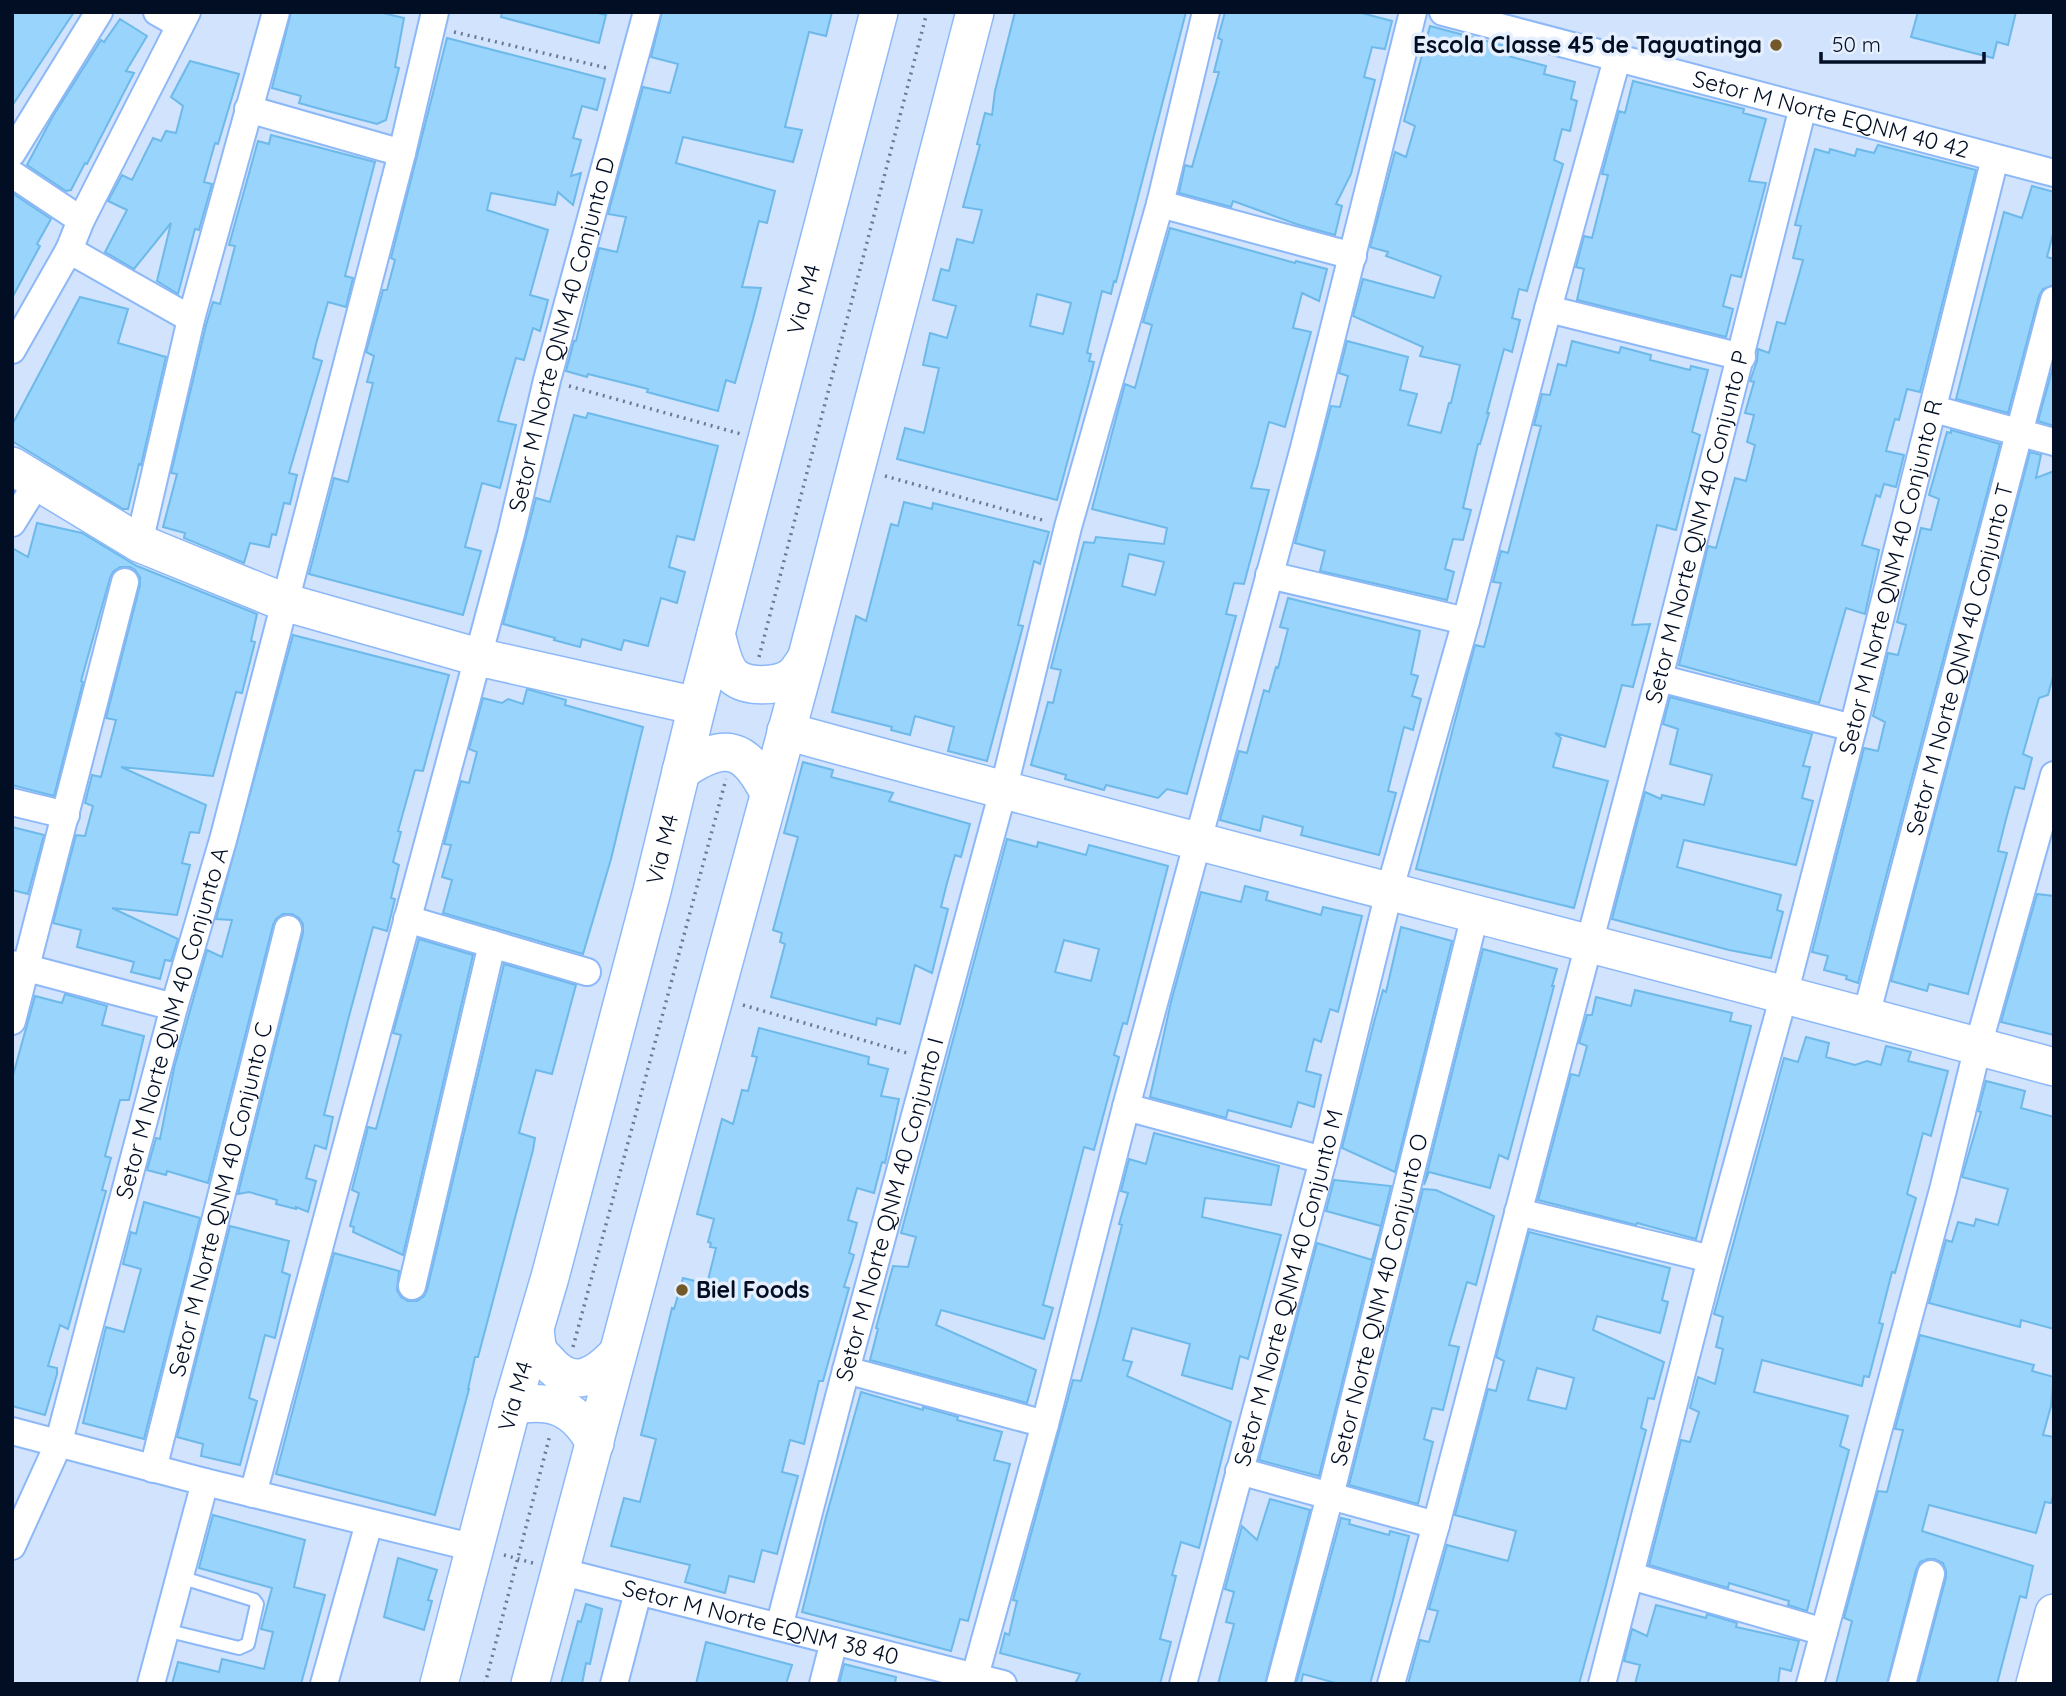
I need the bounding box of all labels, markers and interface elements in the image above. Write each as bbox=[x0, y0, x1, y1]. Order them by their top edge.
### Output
scale bar bbox=[1821, 21, 1984, 65]
place label: Escola Classe 45 de Taguatinga bbox=[1413, 30, 1762, 59]
text: 50 m bbox=[1832, 31, 1881, 57]
marker: Escola Classe 45 de Taguatinga bbox=[1768, 37, 1784, 53]
street label: Setor M Norte EQNM 40 42 bbox=[1690, 63, 1972, 164]
street label: Setor M Norte QNM 40 Conjunto D bbox=[502, 153, 621, 515]
street label: Via M4 bbox=[780, 261, 826, 337]
street label: Setor M Norte QNM 40 Conjunto P bbox=[1638, 347, 1755, 706]
street label: Setor M Norte QNM 40 Conjunto R bbox=[1832, 397, 1948, 757]
street label: Setor M Norte QNM 40 Conjunto T bbox=[1899, 480, 2019, 838]
street label: Via M4 bbox=[639, 811, 684, 887]
street label: Setor M Norte QNM 40 Conjunto A bbox=[109, 843, 234, 1202]
street label: Setor M Norte QNM 40 Conjunto C bbox=[162, 1019, 278, 1379]
street label: Setor M Norte QNM 40 Conjunto I bbox=[829, 1034, 950, 1384]
street label: Setor M Norte QNM 40 Conjunto M bbox=[1227, 1106, 1349, 1469]
street label: Setor Norte QNM 40 Conjunto O bbox=[1323, 1130, 1434, 1469]
place label: Biel Foods bbox=[696, 1275, 810, 1304]
marker: Biel Foods bbox=[674, 1282, 690, 1298]
street label: Via M4 bbox=[491, 1357, 539, 1434]
street label: Setor M Norte EQNM 38 40 bbox=[620, 1573, 902, 1671]

